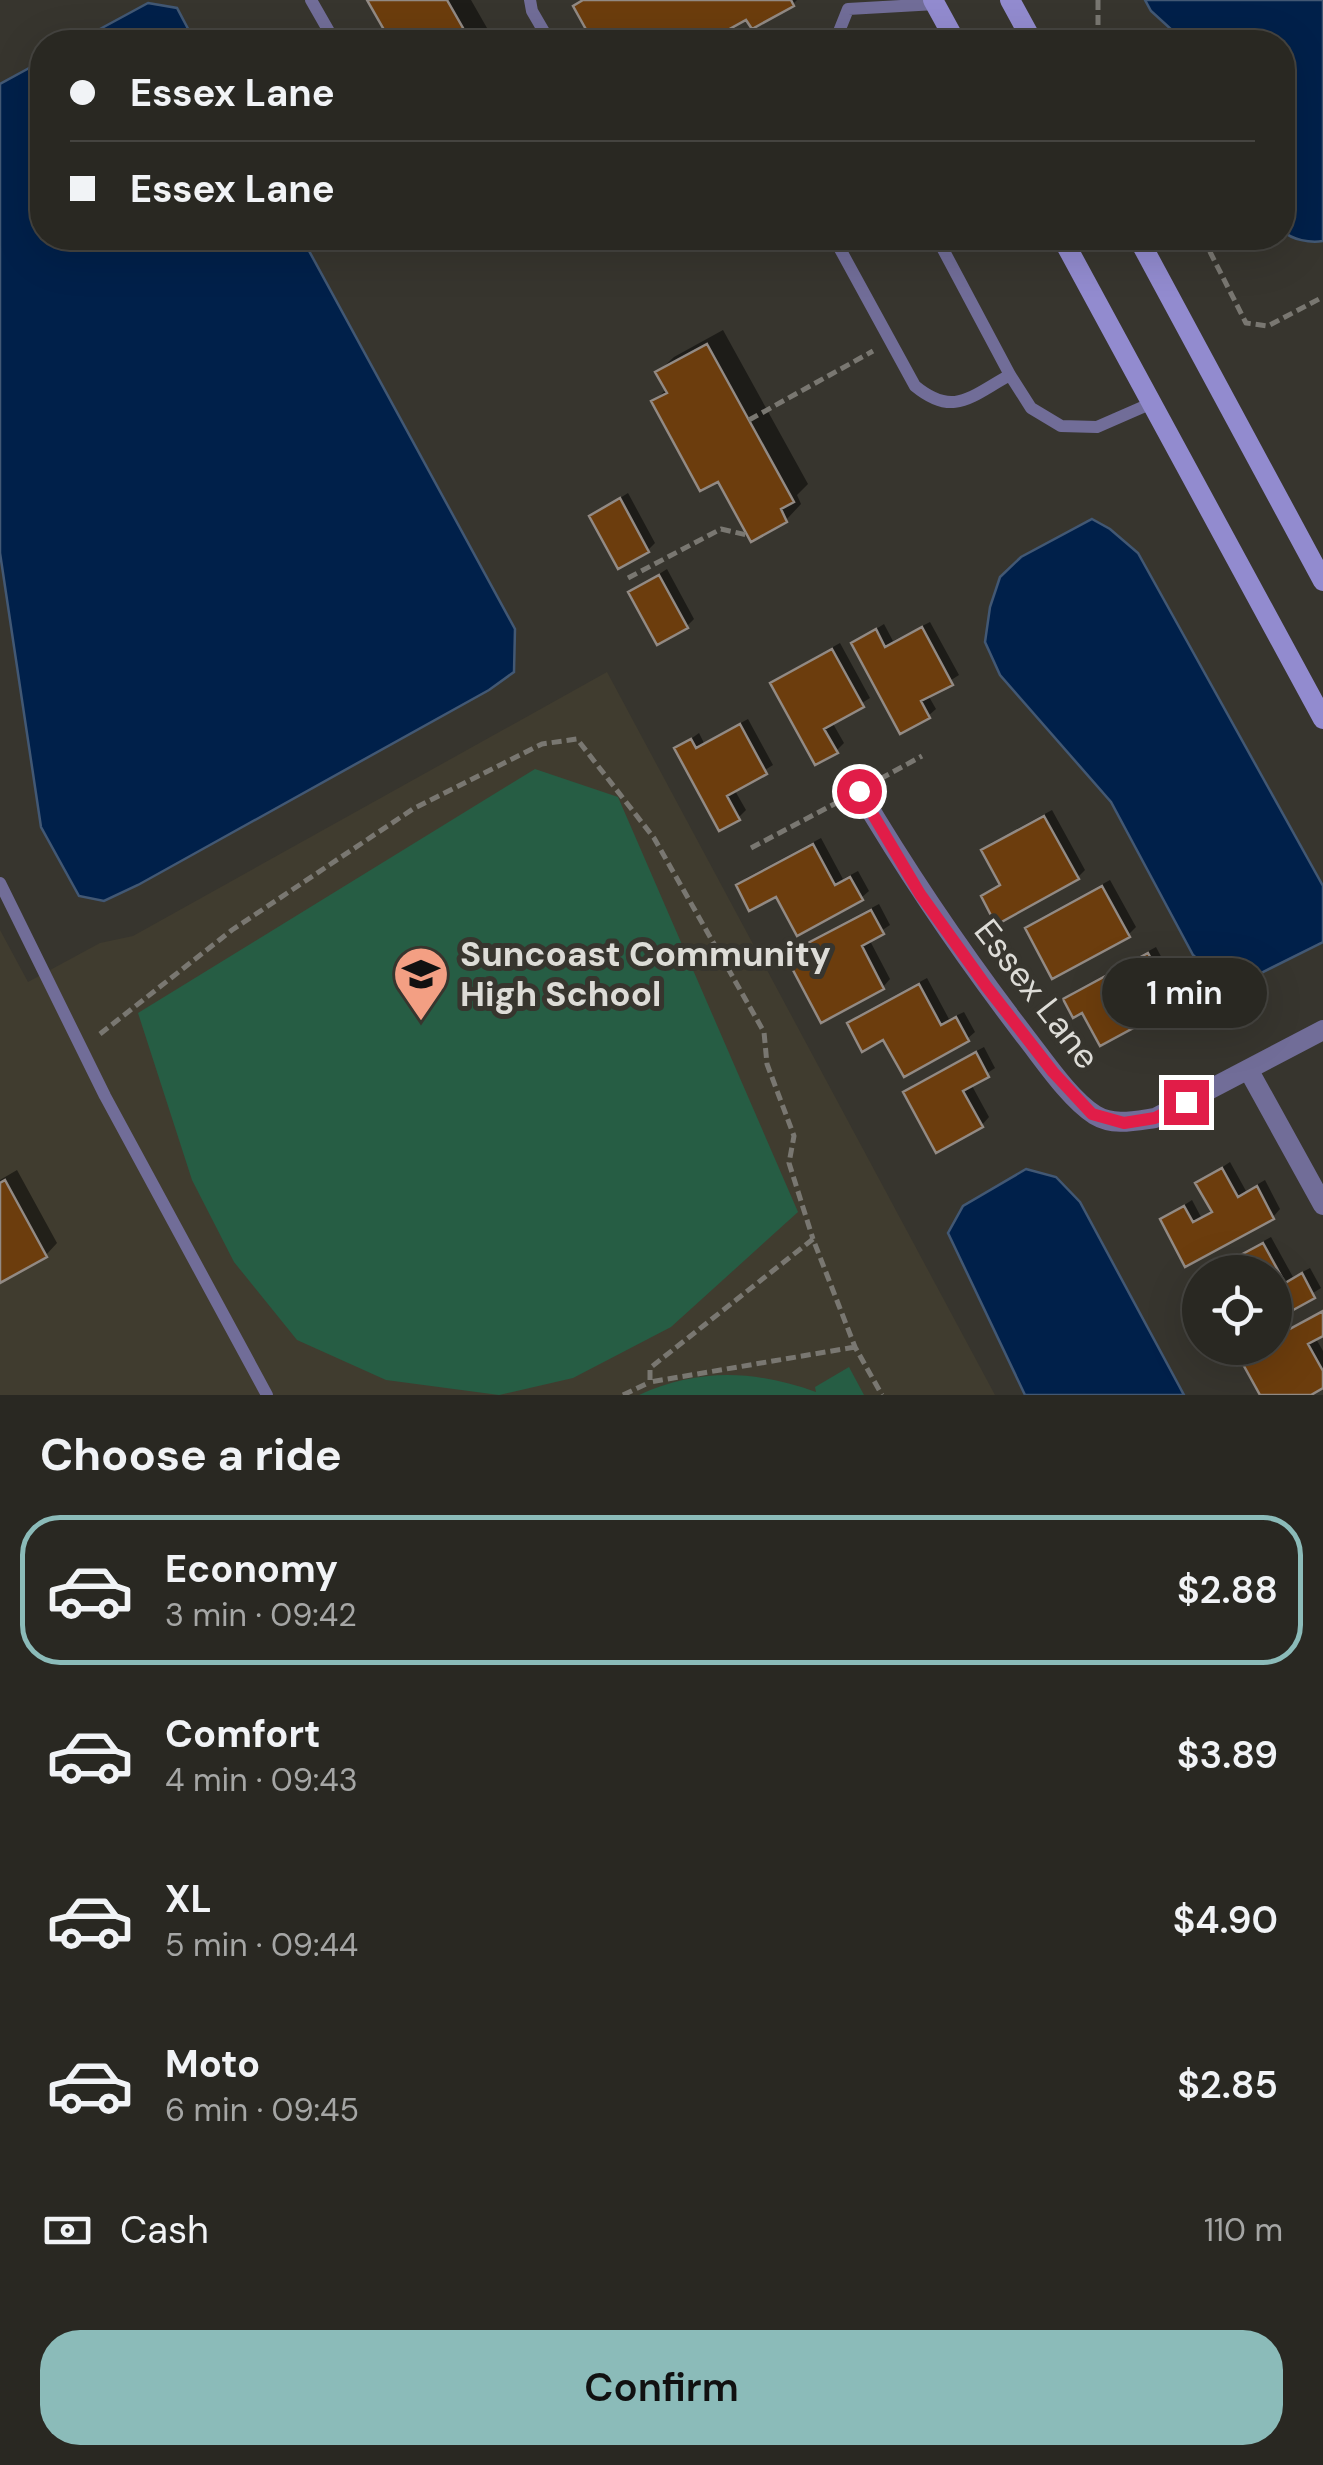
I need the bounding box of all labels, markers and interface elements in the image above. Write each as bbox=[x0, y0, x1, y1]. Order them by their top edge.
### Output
text: Essex Lane bbox=[130, 68, 335, 118]
text: Essex Lane bbox=[130, 164, 335, 214]
route start bbox=[837, 769, 882, 814]
street label: Essex Lane bbox=[964, 910, 1110, 1078]
place label: Suncoast Community High School bbox=[460, 931, 831, 1017]
school or university icon: Suncoast Community High School bbox=[391, 944, 451, 1023]
callout: 1 min bbox=[1104, 957, 1268, 1027]
text: 1 min bbox=[1146, 972, 1223, 1014]
route end bbox=[1164, 1080, 1209, 1125]
map controls bbox=[1182, 1255, 1292, 1365]
button: locate bbox=[1182, 1255, 1292, 1365]
text: Choose a ride bbox=[40, 1425, 342, 1484]
text: Economy bbox=[165, 1544, 338, 1594]
icon: car bbox=[45, 1545, 135, 1635]
text: $2.88 bbox=[1177, 1565, 1278, 1615]
text: 3 min · 09:42 bbox=[165, 1594, 357, 1636]
text: Comfort bbox=[165, 1709, 321, 1759]
icon: car bbox=[45, 1710, 135, 1800]
text: $3.89 bbox=[1177, 1730, 1278, 1780]
text: 4 min · 09:43 bbox=[165, 1759, 358, 1801]
text: XL bbox=[165, 1874, 212, 1924]
icon: car bbox=[45, 1875, 135, 1965]
text: $4.90 bbox=[1173, 1895, 1278, 1945]
text: 5 min · 09:44 bbox=[165, 1924, 358, 1966]
text: Moto bbox=[165, 2039, 260, 2089]
icon: car bbox=[45, 2040, 135, 2130]
text: $2.85 bbox=[1177, 2060, 1278, 2110]
text: 6 min · 09:45 bbox=[165, 2089, 359, 2131]
icon: cash bbox=[40, 2203, 95, 2258]
text: Cash bbox=[120, 2205, 209, 2255]
text: 110 m bbox=[1204, 2209, 1283, 2251]
button: Confirm bbox=[40, 2330, 1283, 2445]

